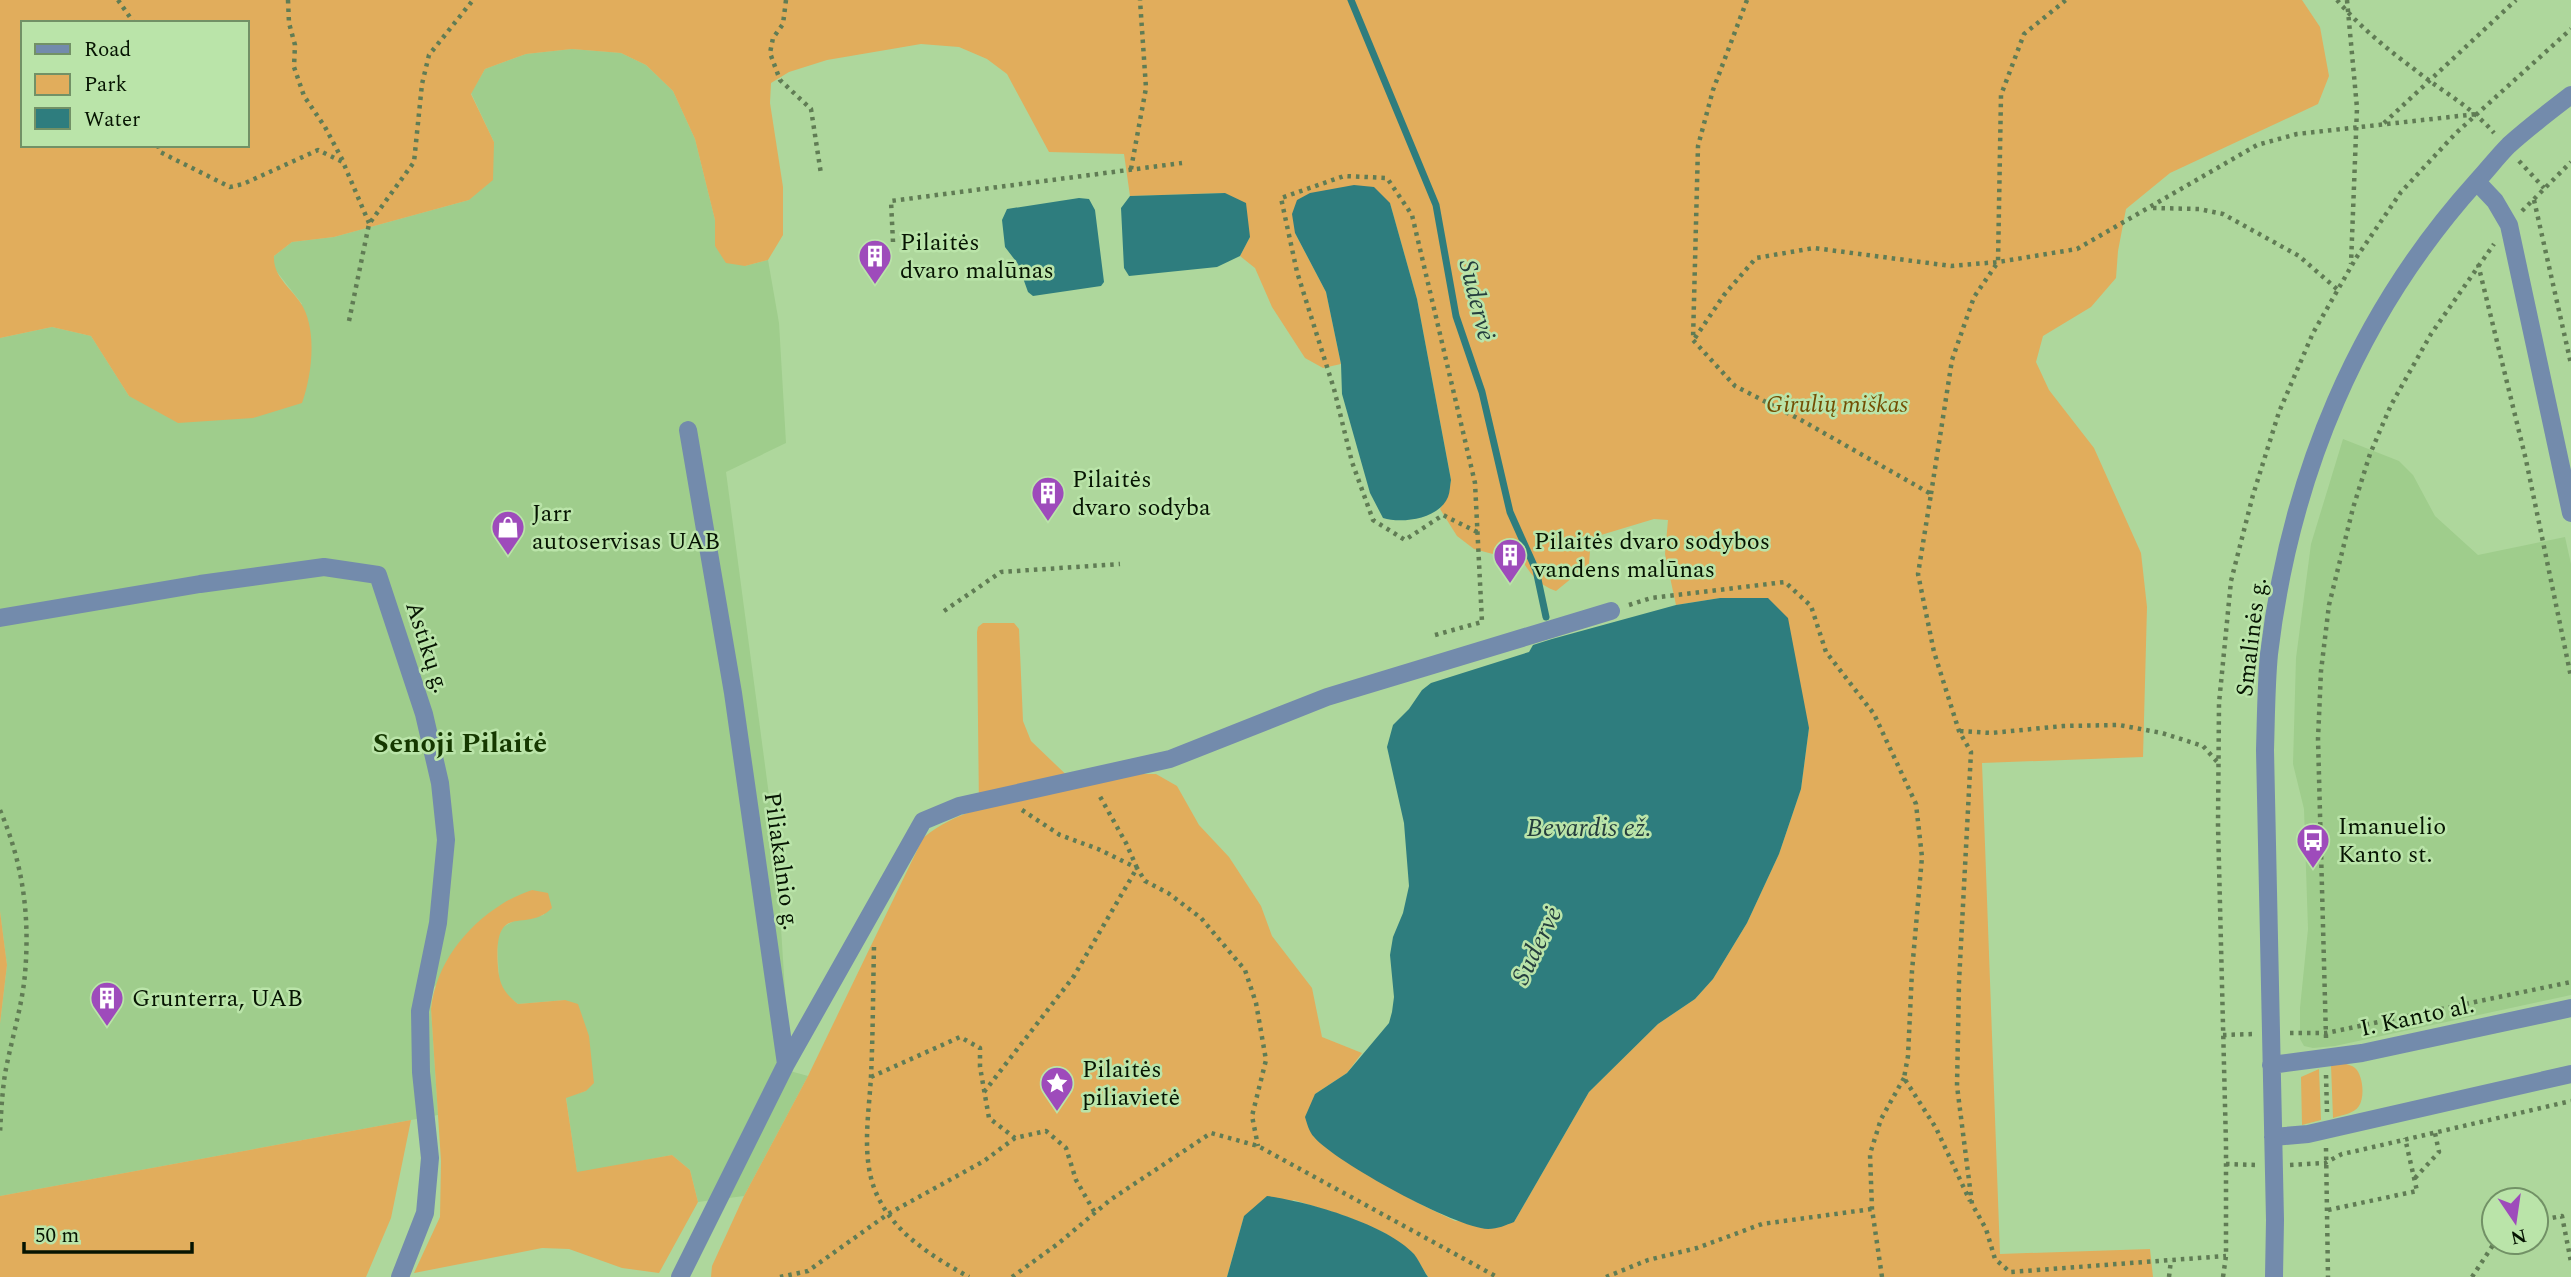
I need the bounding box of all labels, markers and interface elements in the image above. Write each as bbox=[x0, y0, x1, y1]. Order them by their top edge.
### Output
legend bbox=[21, 21, 248, 147]
text: Road bbox=[84, 34, 131, 66]
text: Park bbox=[84, 69, 128, 101]
text: Water bbox=[84, 104, 140, 136]
place label: Pilaitės dvaro malūnas bbox=[900, 225, 1054, 289]
building icon: Pilaitės dvaro malūnas bbox=[856, 237, 894, 286]
water label: Sudervė bbox=[1448, 255, 1506, 345]
park label: Girulių miškas bbox=[1766, 387, 1909, 423]
place label: Pilaitės dvaro sodyba bbox=[1072, 462, 1211, 526]
building icon: Pilaitės dvaro sodyba bbox=[1029, 474, 1067, 523]
place label: Jarr autoservisas UAB bbox=[532, 496, 720, 560]
shop icon: Jarr autoservisas UAB bbox=[489, 508, 527, 557]
place label: Pilaitės dvaro sodybos vandens malūnas bbox=[1533, 524, 1770, 588]
building icon: Pilaitės dvaro sodybos vandens malūnas bbox=[1491, 536, 1529, 585]
street label: Smalinės g. bbox=[2227, 576, 2277, 699]
street label: Astikų g. bbox=[395, 597, 459, 698]
district label: Senoji Pilaitė bbox=[373, 722, 547, 765]
street label: Piliakalnio g. bbox=[753, 790, 809, 933]
water label: Bevardis ež. bbox=[1526, 808, 1652, 848]
place label: Imanuelio Kanto st. bbox=[2338, 809, 2446, 873]
bus stop icon: Imanuelio Kanto st. bbox=[2294, 821, 2332, 870]
water label: Sudervė bbox=[1501, 899, 1573, 991]
building icon: Grunterra, UAB bbox=[88, 979, 126, 1028]
place label: Grunterra, UAB bbox=[132, 981, 303, 1017]
street label: I. Kanto al. bbox=[2357, 987, 2478, 1047]
place label: Pilaitės piliavietė bbox=[1082, 1052, 1180, 1116]
place icon: Pilaitės piliavietė bbox=[1038, 1064, 1076, 1113]
north arrow bbox=[2480, 1186, 2550, 1256]
scale bar bbox=[24, 1210, 192, 1254]
text: 50 m bbox=[35, 1220, 79, 1252]
text: N bbox=[2508, 1220, 2529, 1252]

